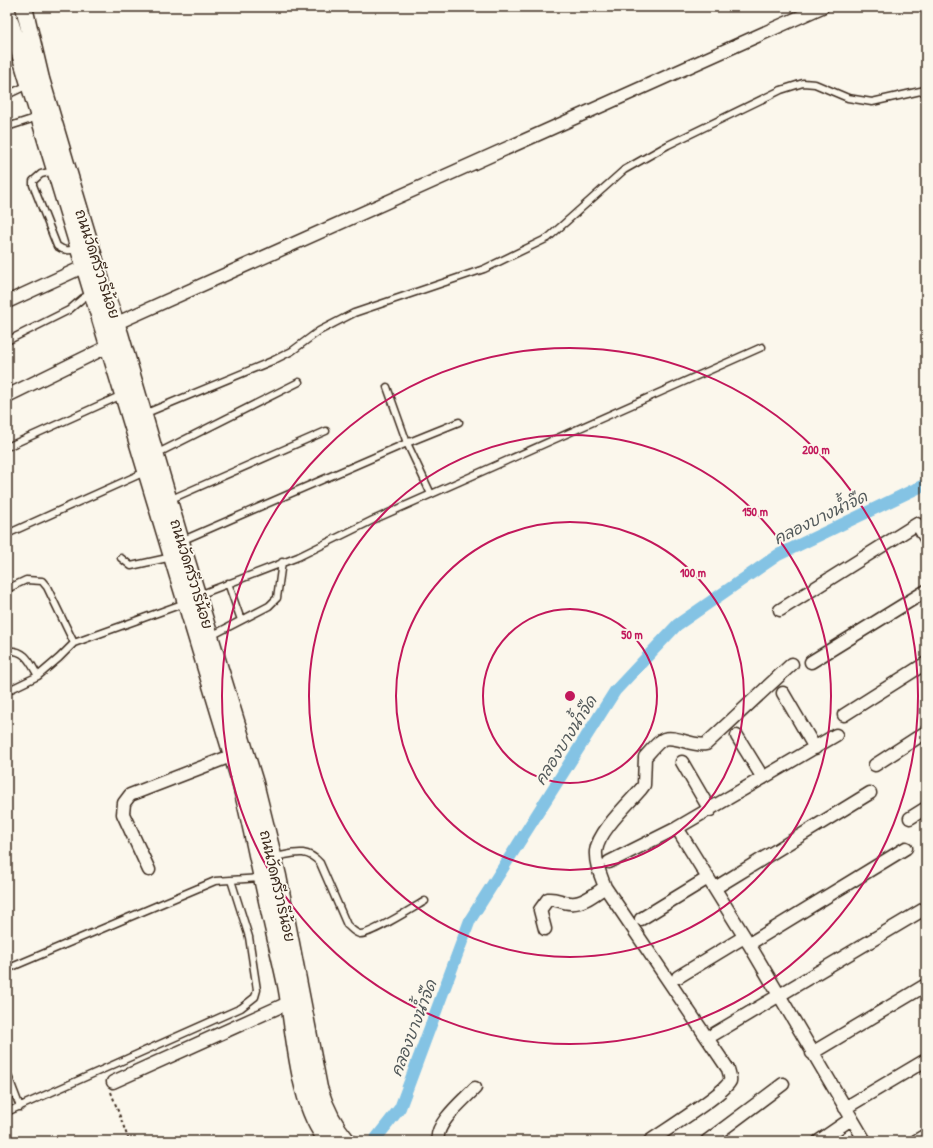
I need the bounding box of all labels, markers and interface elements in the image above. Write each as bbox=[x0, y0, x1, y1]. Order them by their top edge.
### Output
street label: ถนนวัดศรีวารีน้อย bbox=[70, 206, 126, 322]
text: 200 m bbox=[802, 441, 830, 458]
water label: คลองบางน้ำจืด bbox=[768, 482, 871, 549]
text: 150 m bbox=[742, 503, 768, 520]
street label: ถนนวัดศรีวารีน้อย bbox=[165, 516, 219, 632]
text: 100 m bbox=[680, 564, 706, 581]
text: 50 m bbox=[621, 626, 643, 643]
water label: คลองบางน้ำจืด bbox=[526, 689, 602, 789]
centre of rings bbox=[563, 689, 577, 703]
street label: ถนนวัดศรีวารีน้อย bbox=[255, 828, 301, 944]
water label: คลองบางน้ำจืด bbox=[382, 975, 442, 1079]

